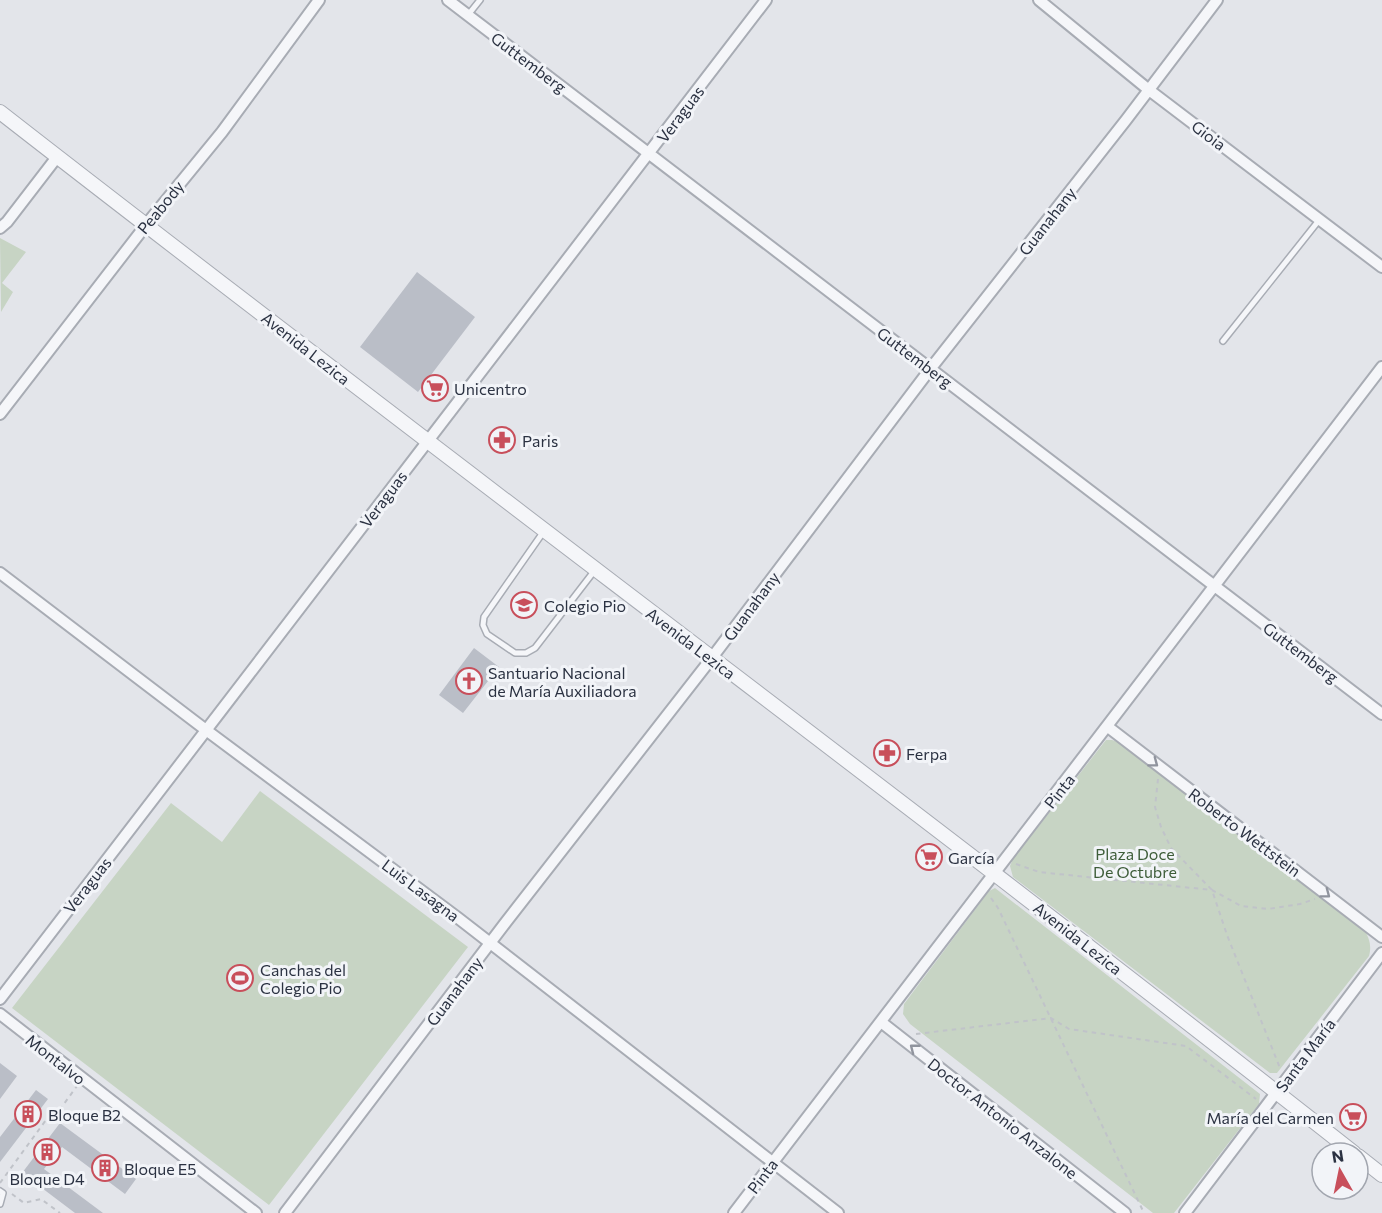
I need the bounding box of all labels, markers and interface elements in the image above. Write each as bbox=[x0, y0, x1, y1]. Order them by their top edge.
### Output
street label: Guttemberg bbox=[488, 28, 571, 97]
street label: Veraguas bbox=[653, 82, 707, 146]
street label: Gioia bbox=[1188, 116, 1230, 154]
street label: Peabody bbox=[133, 176, 187, 238]
street label: Guanahany bbox=[1014, 183, 1080, 259]
street label: Avenida Lezica bbox=[258, 308, 354, 388]
street label: Guttemberg bbox=[874, 323, 957, 392]
supermarket icon: Unicentro bbox=[420, 373, 450, 403]
place label: Unicentro bbox=[454, 379, 527, 398]
pharmacy icon: Paris bbox=[487, 425, 517, 455]
place label: Paris bbox=[522, 431, 558, 450]
street label: Veraguas bbox=[356, 467, 410, 531]
street label: Guanahany bbox=[719, 568, 783, 644]
school or university icon: Colegio Pio bbox=[509, 590, 539, 620]
place label: Colegio Pio bbox=[544, 596, 626, 615]
street label: Avenida Lezica bbox=[643, 603, 739, 683]
street label: Guttemberg bbox=[1260, 618, 1343, 687]
place label: Santuario Nacional de María Auxiliadora bbox=[488, 663, 637, 700]
church icon: Santuario Nacional de María Auxiliadora bbox=[454, 666, 484, 696]
pharmacy icon: Ferpa bbox=[872, 738, 902, 768]
place label: Ferpa bbox=[906, 744, 948, 763]
one-way arrow bbox=[1147, 755, 1158, 766]
street label: Pinta bbox=[1040, 770, 1078, 812]
street label: Roberto Wettstein bbox=[1185, 784, 1305, 880]
supermarket icon: García bbox=[914, 842, 944, 872]
park label: Plaza Doce De Octubre bbox=[1093, 844, 1177, 881]
place label: García bbox=[948, 848, 995, 867]
street label: Veraguas bbox=[59, 853, 115, 917]
street label: Luis Lasagna bbox=[379, 855, 463, 925]
one-way arrow bbox=[1319, 887, 1330, 898]
street label: Avenida Lezica bbox=[1030, 898, 1126, 978]
street label: Guanahany bbox=[422, 953, 486, 1029]
place label: Canchas del Colegio Pio bbox=[260, 960, 346, 997]
sports icon: Canchas del Colegio Pio bbox=[225, 963, 255, 993]
street label: Santa María bbox=[1271, 1014, 1339, 1096]
street label: Montalvo bbox=[22, 1030, 90, 1088]
one-way arrow bbox=[909, 1044, 920, 1055]
street label: Doctor Antonio Anzalone bbox=[924, 1054, 1082, 1182]
building icon: Bloque B2 bbox=[13, 1099, 43, 1129]
supermarket icon: María del Carmen bbox=[1338, 1102, 1368, 1132]
place label: Bloque B2 bbox=[48, 1105, 121, 1124]
place label: María del Carmen bbox=[1206, 1108, 1334, 1127]
building icon: Bloque D4 bbox=[32, 1137, 62, 1167]
north arrow bbox=[1310, 1141, 1370, 1201]
text: N bbox=[1330, 1145, 1345, 1166]
building icon: Bloque E5 bbox=[90, 1153, 120, 1183]
street label: Pinta bbox=[743, 1155, 781, 1197]
place label: Bloque E5 bbox=[124, 1159, 196, 1178]
place label: Bloque D4 bbox=[9, 1169, 85, 1188]

